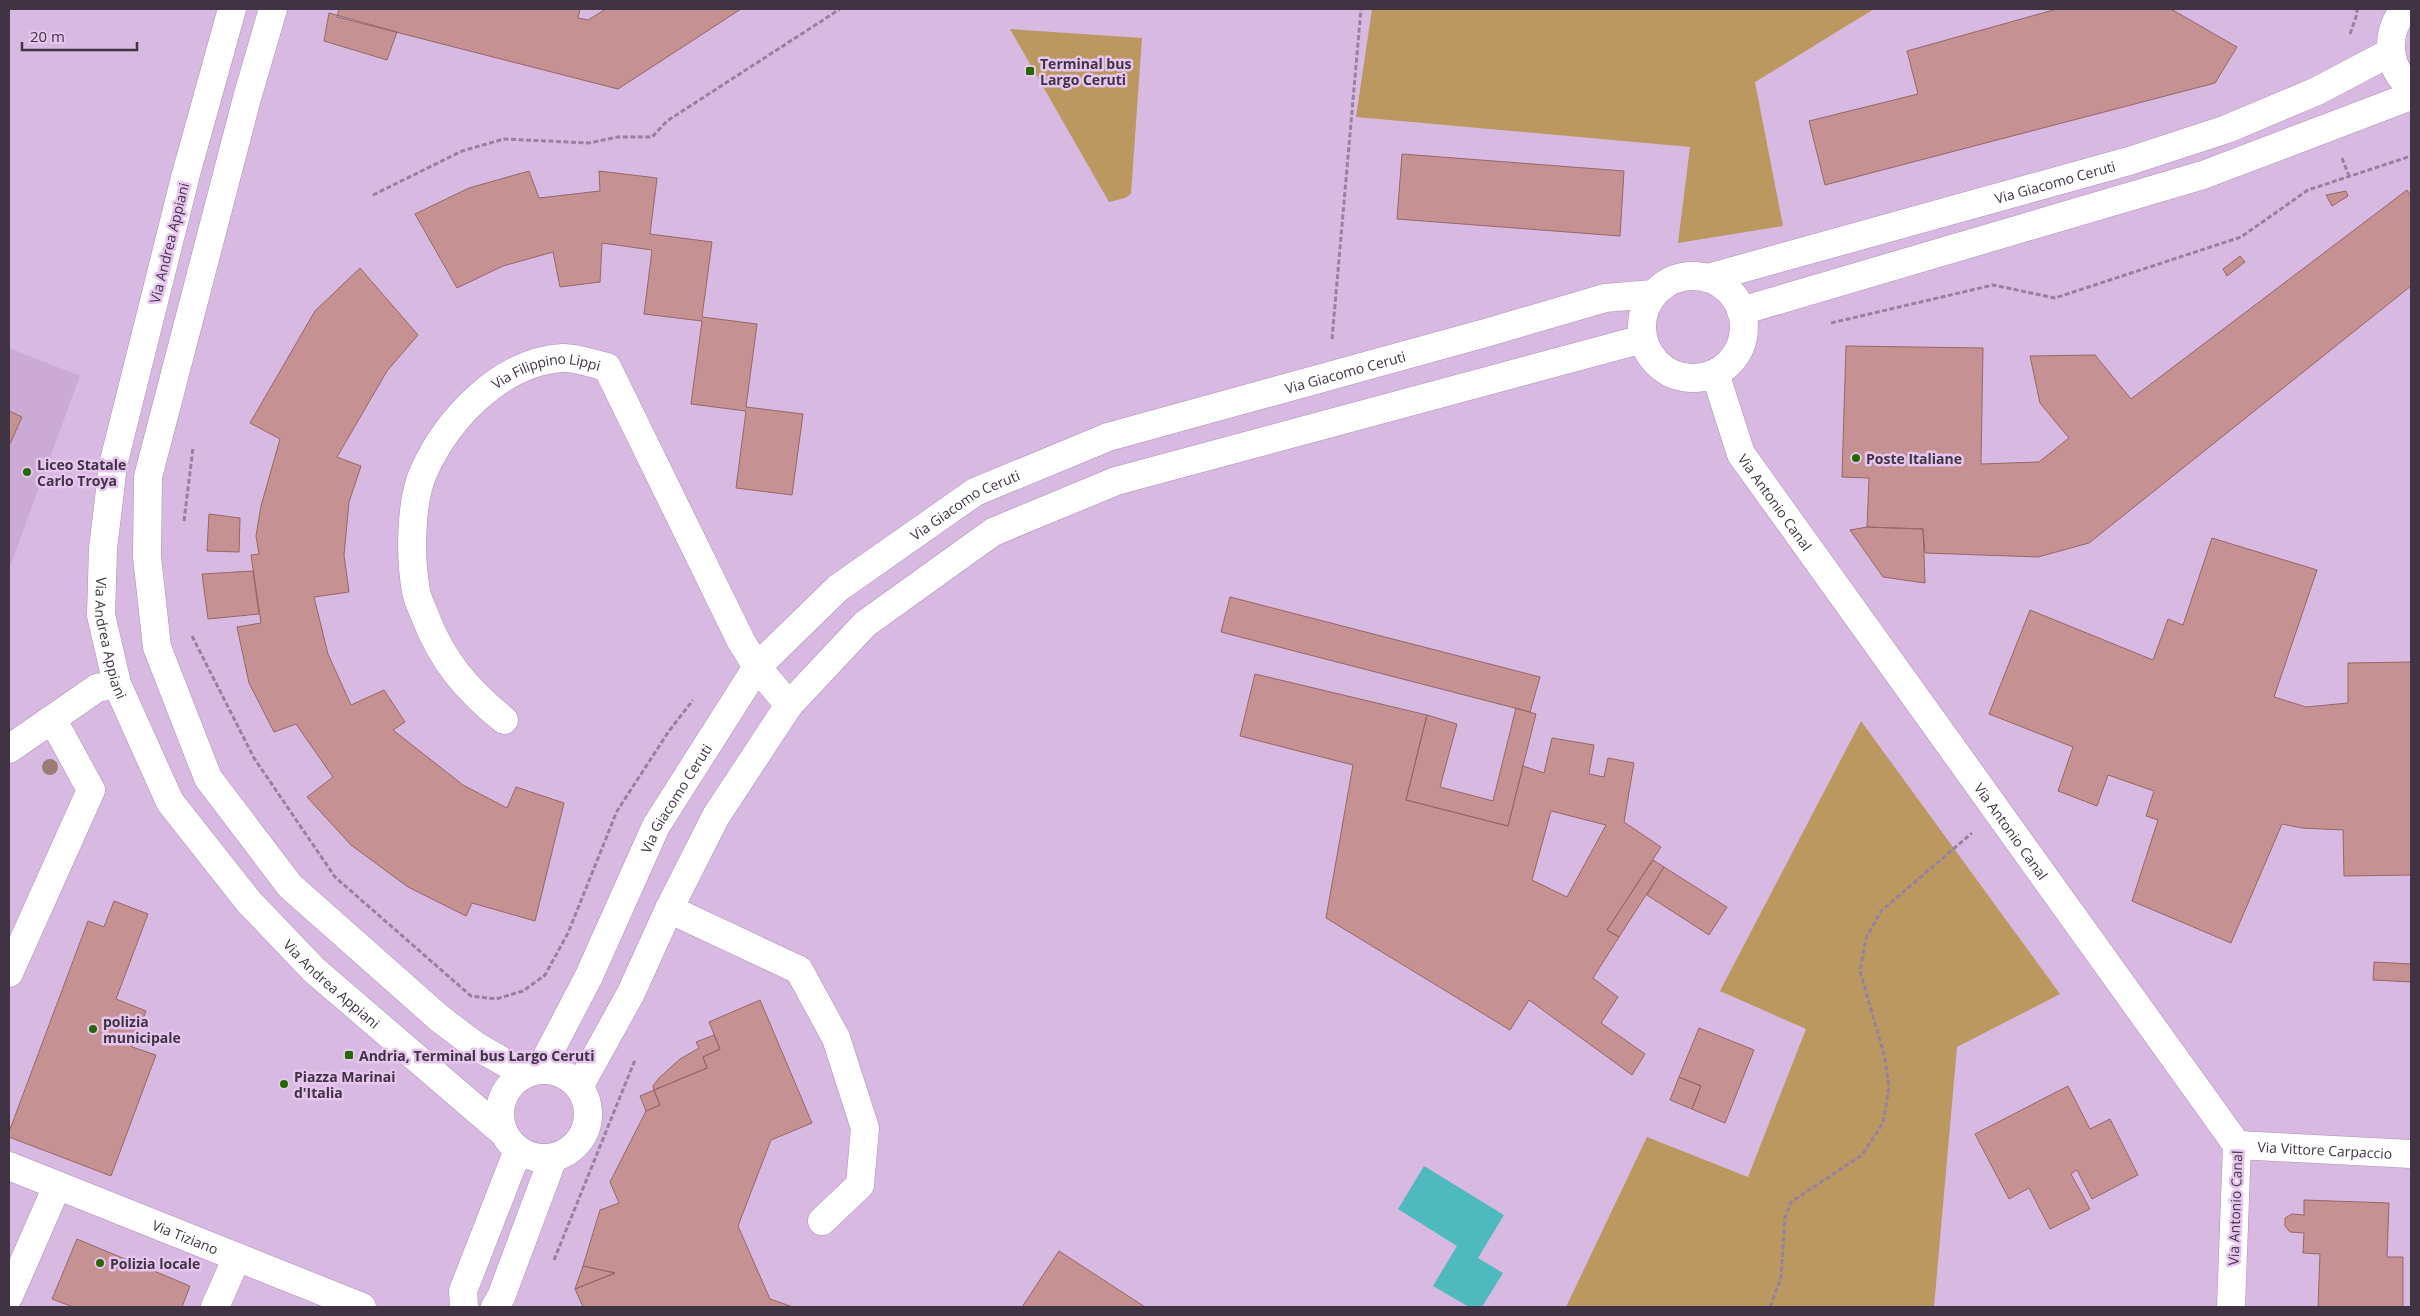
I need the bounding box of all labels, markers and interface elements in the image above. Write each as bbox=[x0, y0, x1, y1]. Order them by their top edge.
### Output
scale bar bbox=[22, 20, 138, 52]
text: 20 m bbox=[30, 26, 65, 46]
place label: Terminal bus Largo Ceruti bbox=[1040, 54, 1131, 89]
marker: Terminal bus Largo Ceruti bbox=[1024, 65, 1036, 77]
street label: Via Giacomo Ceruti bbox=[1992, 156, 2117, 207]
street label: Via Andrea Appiani bbox=[145, 181, 193, 305]
street label: Via Giacomo Ceruti bbox=[1283, 346, 1408, 397]
street label: Via Filippino Lippi bbox=[488, 348, 603, 393]
place label: Poste Italiane bbox=[1866, 449, 1962, 468]
street label: Via Antonio Canal bbox=[1734, 450, 1817, 554]
marker: Poste Italiane bbox=[1850, 452, 1862, 464]
place label: Liceo Statale Carlo Troya bbox=[37, 455, 126, 490]
street label: Via Giacomo Ceruti bbox=[906, 465, 1022, 544]
marker: Liceo Statale Carlo Troya bbox=[21, 466, 33, 478]
street label: Via Andrea Appiani bbox=[91, 577, 132, 702]
street label: Via Giacomo Ceruti bbox=[636, 740, 715, 856]
street label: Via Antonio Canal bbox=[1970, 779, 2053, 883]
street label: Via Andrea Appiani bbox=[280, 935, 384, 1032]
place label: polizia municipale bbox=[103, 1012, 181, 1047]
marker: polizia municipale bbox=[87, 1023, 99, 1035]
place label: Andria, Terminal bus Largo Ceruti bbox=[359, 1046, 594, 1065]
marker: Andria, Terminal bus Largo Ceruti bbox=[343, 1049, 355, 1061]
place label: Piazza Marinai d'Italia bbox=[294, 1067, 396, 1102]
marker: Piazza Marinai d'Italia bbox=[278, 1078, 290, 1090]
street label: Via Vittore Carpaccio bbox=[2257, 1137, 2393, 1163]
street label: Via Antonio Canal bbox=[2224, 1150, 2246, 1266]
street label: Via Tiziano bbox=[150, 1215, 221, 1258]
place label: Polizia locale bbox=[110, 1254, 200, 1273]
marker: Polizia locale bbox=[94, 1257, 106, 1269]

